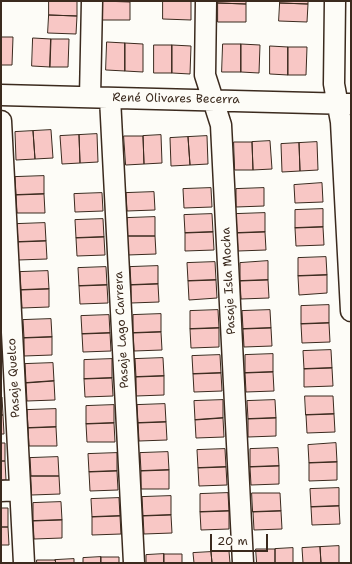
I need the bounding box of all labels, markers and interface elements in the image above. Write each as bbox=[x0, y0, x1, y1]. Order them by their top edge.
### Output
street label: René Olivares Becerra bbox=[112, 91, 240, 107]
street label: Pasaje Isla Mocha bbox=[219, 227, 239, 335]
street label: Pasaje Lago Carrera bbox=[112, 271, 132, 389]
street label: Pasaje Quelco bbox=[5, 338, 23, 418]
scale bar bbox=[212, 526, 270, 552]
text: 20 m bbox=[217, 533, 248, 549]

